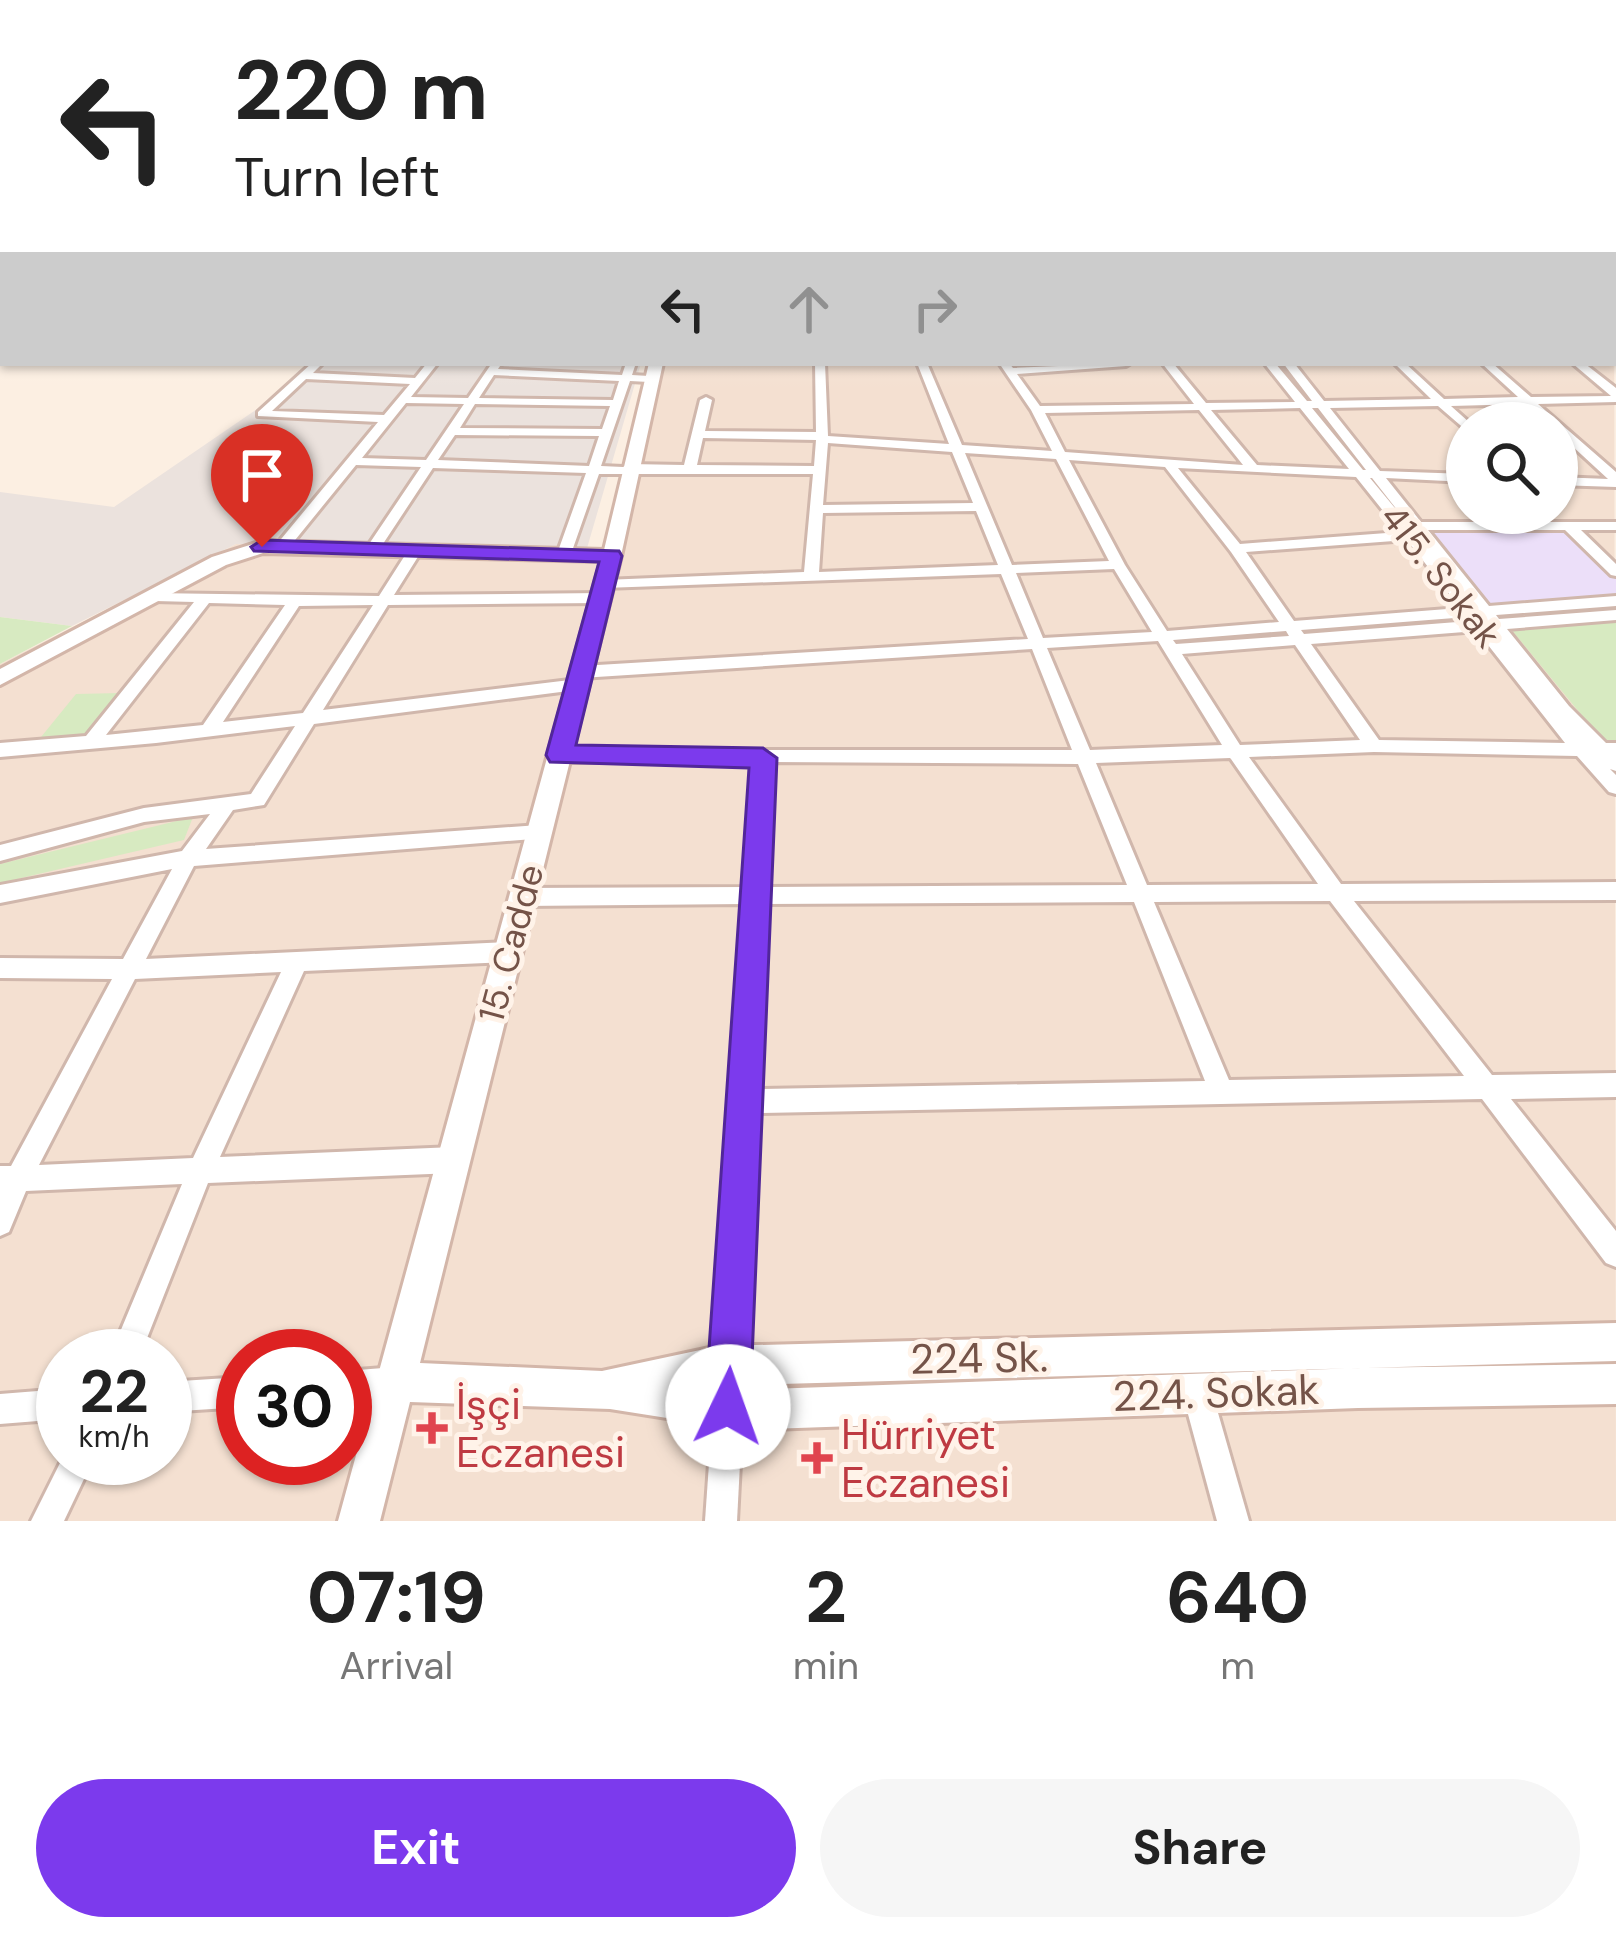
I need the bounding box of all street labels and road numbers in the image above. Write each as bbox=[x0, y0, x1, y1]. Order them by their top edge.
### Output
street label: 415. Sokak bbox=[1370, 495, 1512, 657]
street label: 15. Cadde bbox=[467, 859, 555, 1027]
street label: 224 Sk. bbox=[909, 1329, 1049, 1387]
street label: 224. Sokak bbox=[1112, 1362, 1320, 1424]

